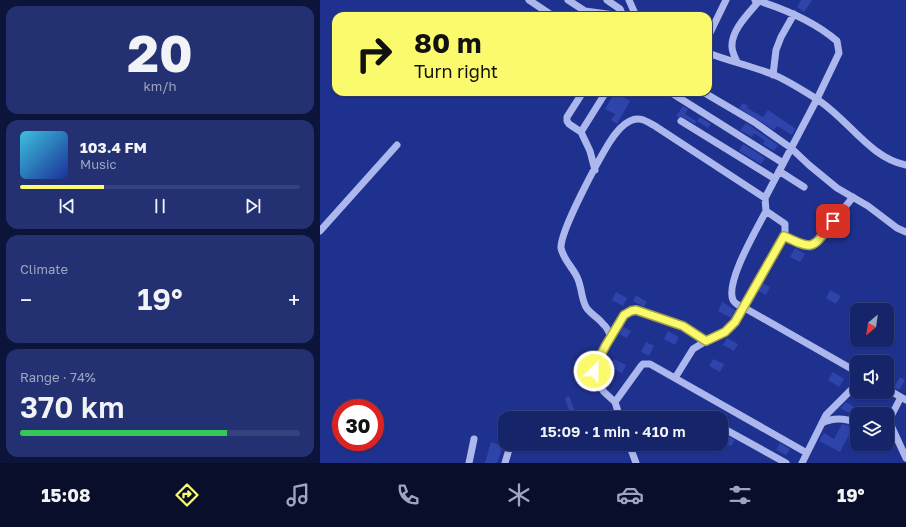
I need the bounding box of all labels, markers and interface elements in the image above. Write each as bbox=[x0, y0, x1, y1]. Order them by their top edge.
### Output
text: 20 bbox=[127, 21, 193, 83]
text: 80 m bbox=[414, 26, 482, 59]
icon: right bbox=[348, 28, 400, 80]
text: Turn right bbox=[414, 60, 498, 82]
text: km/h bbox=[143, 78, 177, 94]
text: 103.4 FM bbox=[80, 138, 147, 156]
text: Music bbox=[80, 156, 117, 172]
icon: previous bbox=[56, 195, 78, 217]
icon: pause bbox=[149, 195, 171, 217]
icon: next bbox=[242, 195, 264, 217]
pin bbox=[816, 204, 850, 238]
icon: arrive bbox=[822, 210, 844, 232]
text: Climate bbox=[20, 261, 68, 277]
text: 19° bbox=[137, 281, 183, 317]
text: − bbox=[20, 286, 32, 313]
text: + bbox=[288, 286, 300, 313]
north arrow bbox=[850, 303, 894, 347]
map controls bbox=[850, 303, 894, 451]
position arrow bbox=[573, 350, 615, 392]
button: sound bbox=[850, 355, 894, 399]
text: Range · 74% bbox=[20, 369, 96, 385]
text: 370 km bbox=[20, 389, 125, 425]
speed limit sign: 30 bbox=[332, 399, 384, 451]
button: layers bbox=[850, 407, 894, 451]
text: 15:09 · 1 min · 410 m bbox=[540, 422, 686, 440]
icon: directions bbox=[173, 481, 201, 509]
icon: music bbox=[284, 481, 312, 509]
icon: phone bbox=[394, 481, 422, 509]
icon: climate bbox=[505, 481, 533, 509]
icon: car bbox=[616, 481, 644, 509]
icon: filters bbox=[726, 481, 754, 509]
text: 15:08 bbox=[41, 484, 91, 506]
text: 19° bbox=[837, 484, 865, 506]

